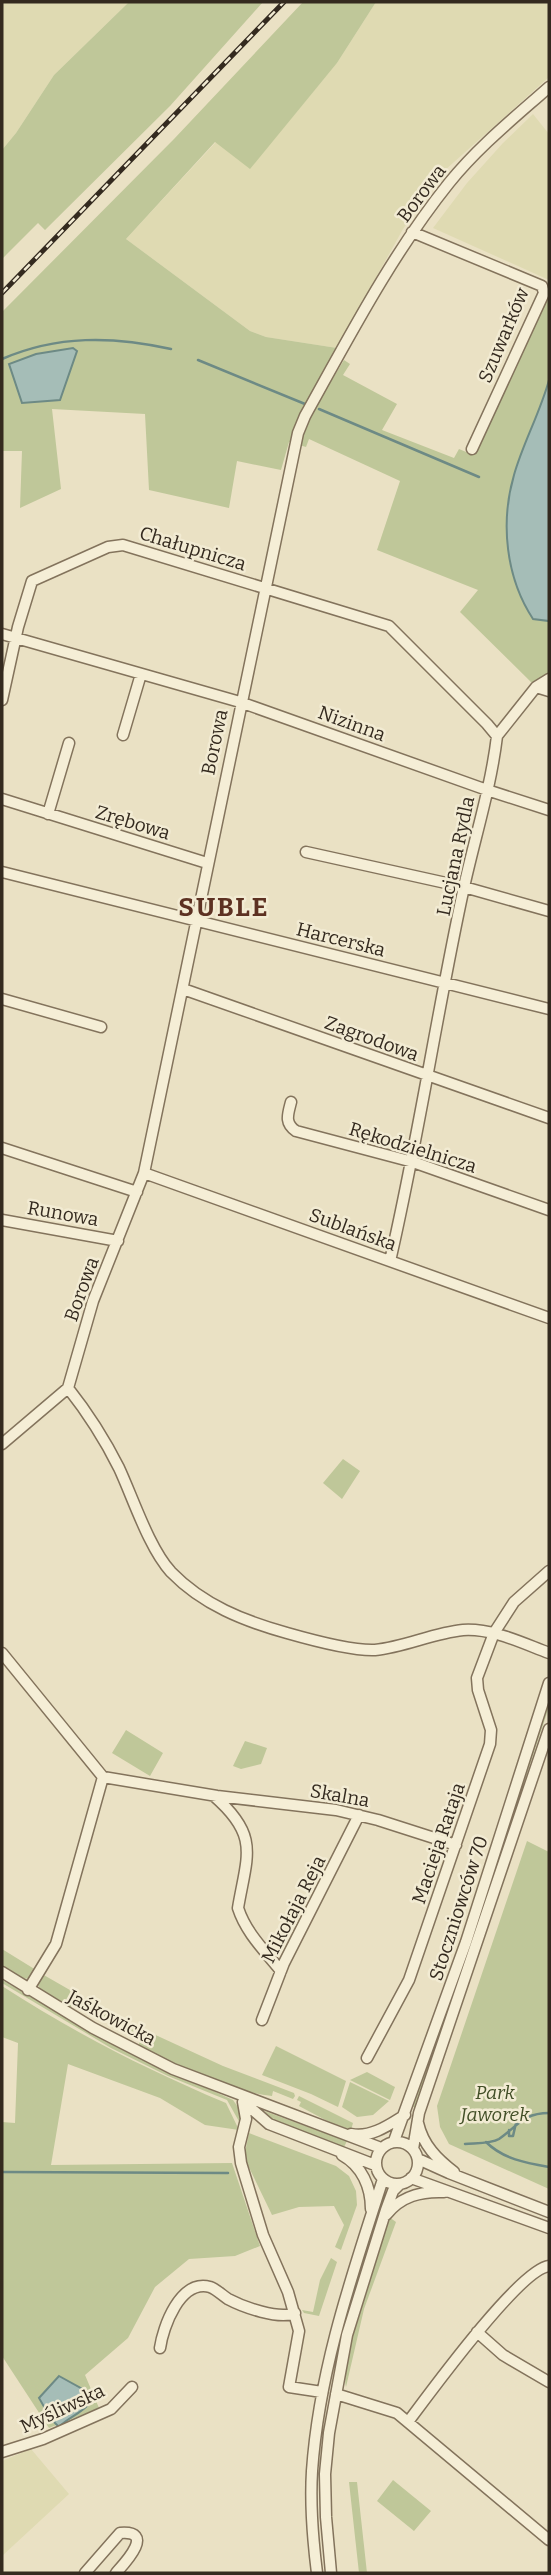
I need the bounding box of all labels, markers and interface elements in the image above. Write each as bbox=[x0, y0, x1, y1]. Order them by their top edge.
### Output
street label: Borowa bbox=[392, 159, 451, 227]
street label: Szuwarków bbox=[473, 283, 534, 386]
street label: Chałupnicza bbox=[137, 521, 250, 576]
street label: Nizinna bbox=[315, 701, 389, 746]
street label: Borowa bbox=[196, 707, 233, 777]
street label: Lucjana Rydla bbox=[432, 794, 480, 918]
street label: Zrębowa bbox=[93, 800, 173, 845]
district label: SUBLE bbox=[178, 892, 270, 923]
street label: Harcerska bbox=[294, 917, 388, 962]
street label: Zagrodowa bbox=[322, 1011, 423, 1066]
street label: Rękodzielnicza bbox=[346, 1117, 480, 1178]
street label: Runowa bbox=[26, 1196, 101, 1231]
street label: Sublańska bbox=[306, 1203, 400, 1256]
street label: Borowa bbox=[59, 1253, 104, 1324]
street label: Skalna bbox=[308, 1779, 372, 1812]
street label: Macieja Rataja bbox=[407, 1779, 470, 1907]
street label: Stoczniowców 70 bbox=[424, 1833, 493, 1984]
street label: Mikołaja Reja bbox=[257, 1851, 331, 1967]
street label: Jaśkowicka bbox=[63, 1984, 161, 2051]
park label: Park Jaworek bbox=[459, 2081, 530, 2126]
street label: Myśliwska bbox=[16, 2379, 109, 2438]

